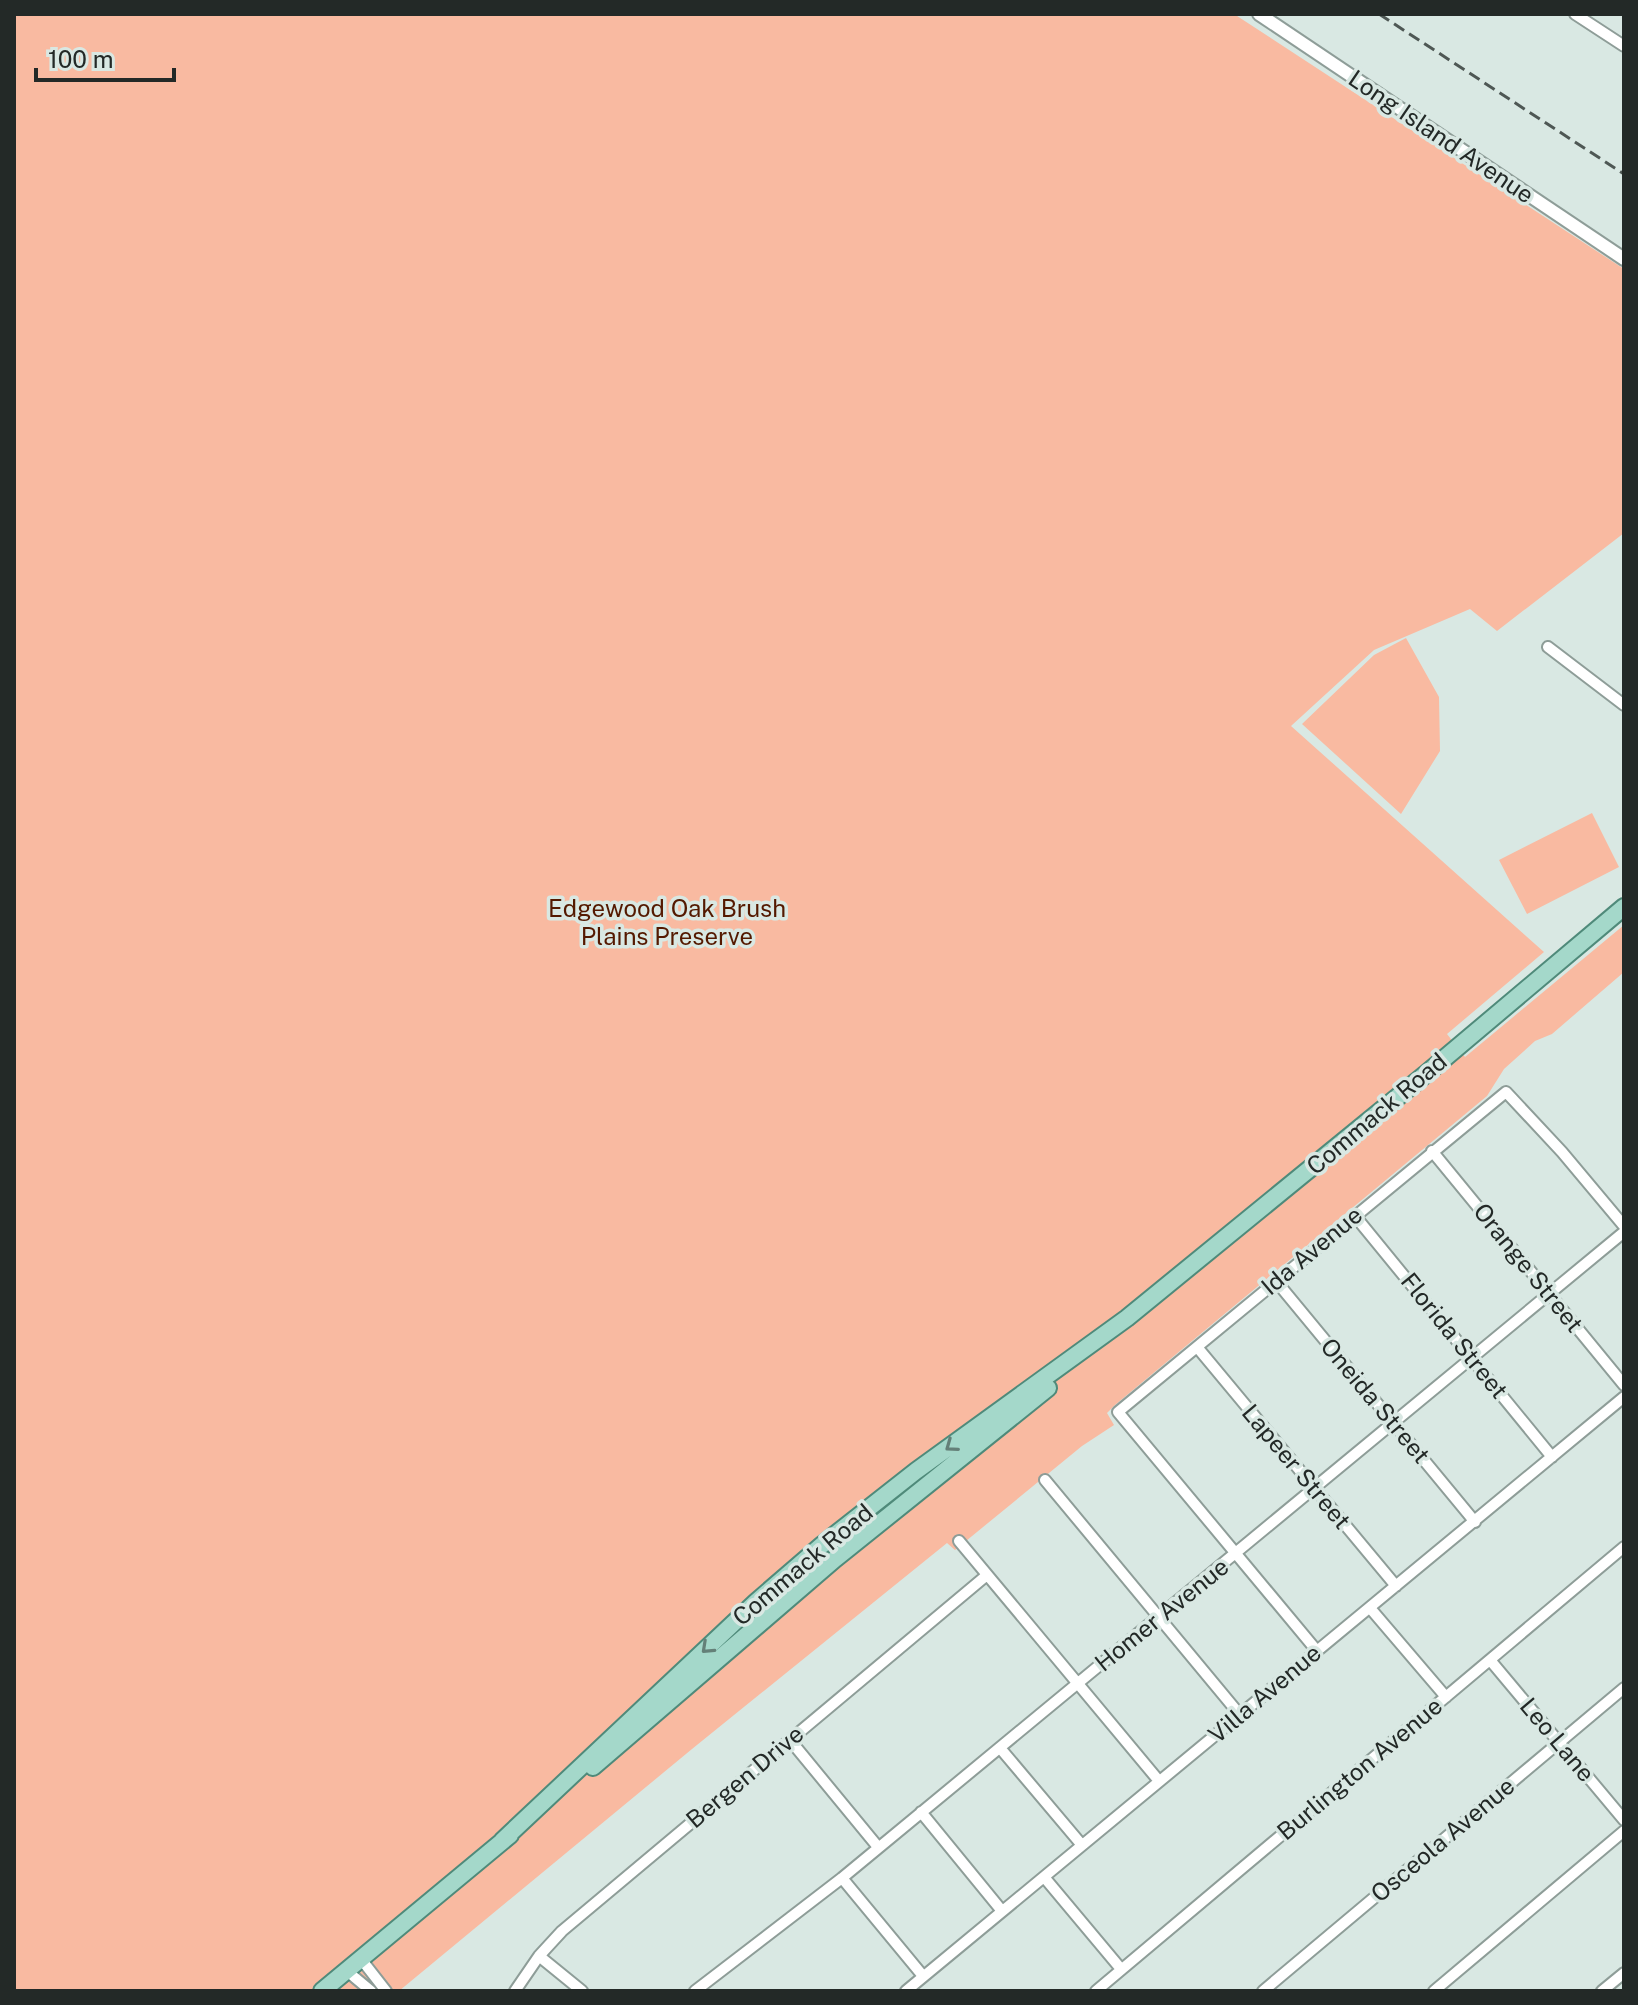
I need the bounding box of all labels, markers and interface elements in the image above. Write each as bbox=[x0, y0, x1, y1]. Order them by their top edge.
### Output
scale bar bbox=[36, 32, 174, 82]
text: 100 m bbox=[48, 45, 114, 73]
street label: Long Island Avenue bbox=[1344, 64, 1539, 209]
park label: Edgewood Oak Brush Plains Preserve bbox=[548, 894, 786, 950]
street label: Commack Road bbox=[1301, 1047, 1452, 1180]
street label: Orange Street bbox=[1468, 1197, 1589, 1337]
street label: Ida Avenue bbox=[1255, 1200, 1367, 1300]
street label: Florida Street bbox=[1396, 1267, 1514, 1404]
street label: Oneida Street bbox=[1315, 1332, 1436, 1468]
street label: Lapeer Street bbox=[1237, 1399, 1357, 1534]
one-way arrow bbox=[945, 1436, 959, 1451]
street label: Commack Road bbox=[727, 1498, 878, 1631]
street label: Homer Avenue bbox=[1089, 1552, 1234, 1677]
one-way arrow bbox=[702, 1638, 717, 1652]
street label: Villa Avenue bbox=[1203, 1638, 1326, 1748]
street label: Burlington Avenue bbox=[1271, 1691, 1447, 1845]
street label: Leo Lane bbox=[1515, 1692, 1601, 1787]
street label: Bergen Drive bbox=[680, 1719, 809, 1833]
street label: Osceola Avenue bbox=[1365, 1771, 1520, 1907]

